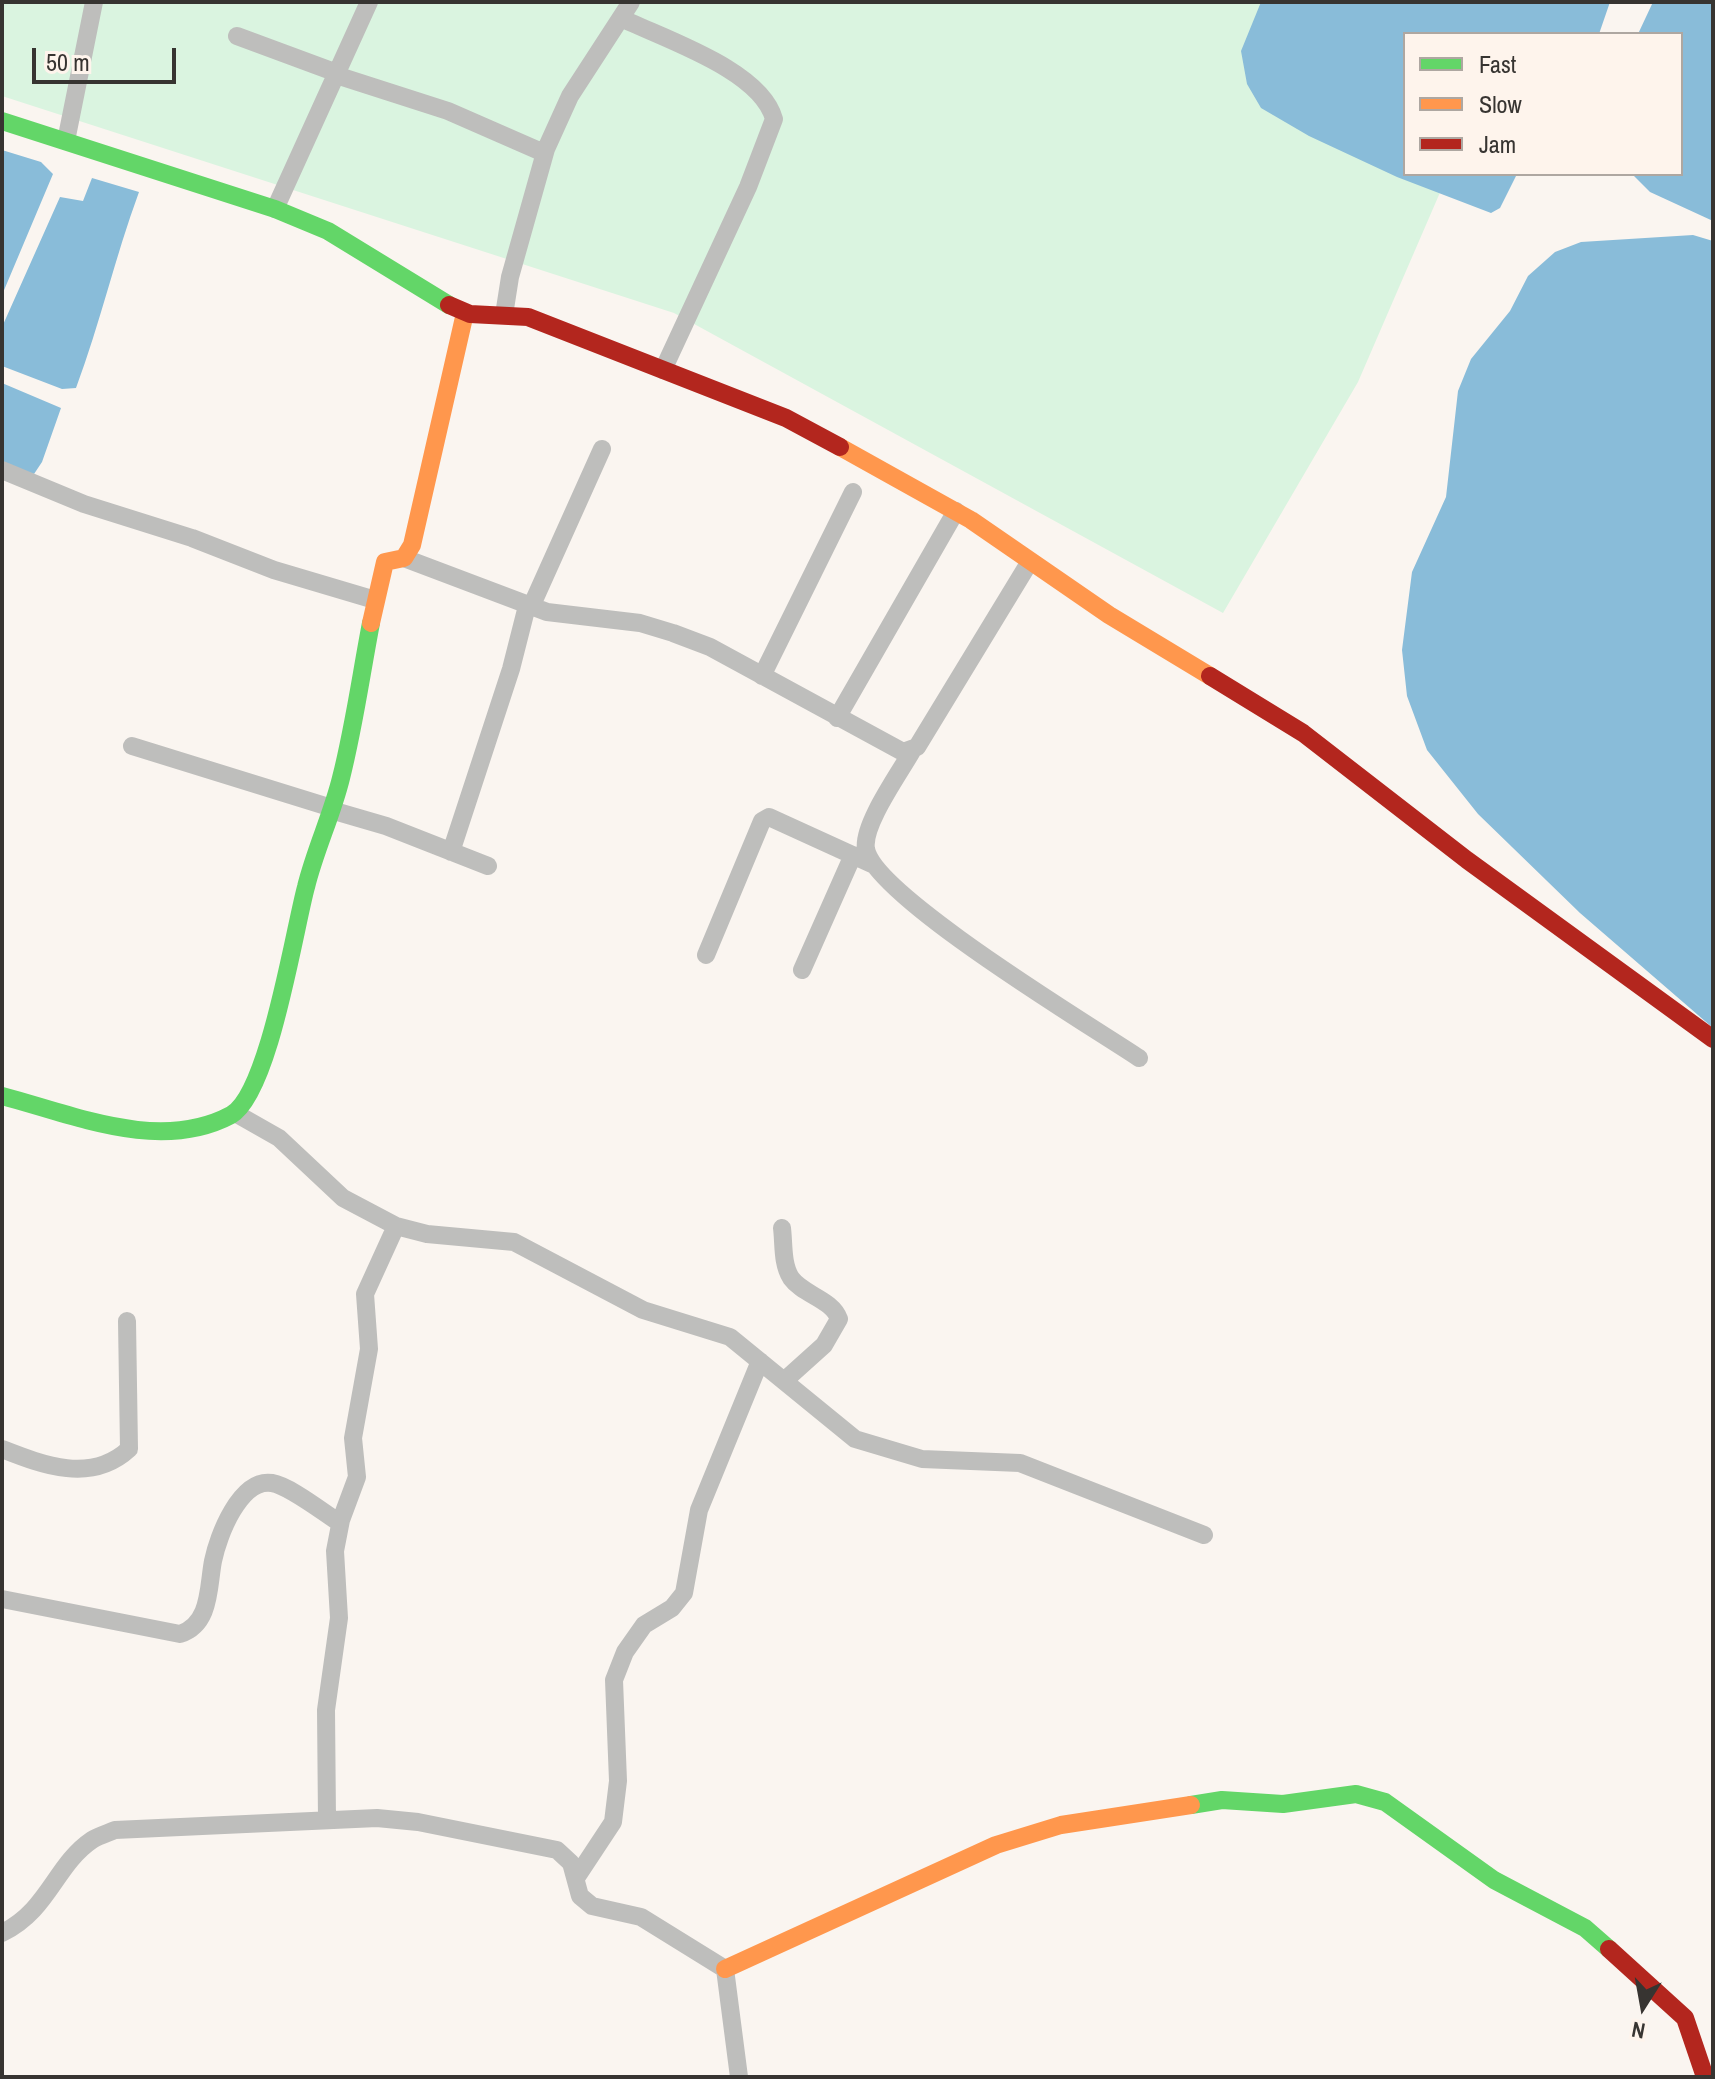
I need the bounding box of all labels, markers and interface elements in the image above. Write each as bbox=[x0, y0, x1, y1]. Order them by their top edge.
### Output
scale bar bbox=[36, 32, 180, 82]
legend bbox=[1403, 32, 1683, 176]
text: 50 m bbox=[46, 46, 90, 78]
text: Fast bbox=[1479, 48, 1516, 80]
text: Slow bbox=[1479, 88, 1522, 120]
text: Jam bbox=[1479, 128, 1516, 160]
north arrow bbox=[1603, 1967, 1683, 2047]
text: N bbox=[1629, 2015, 1648, 2047]

